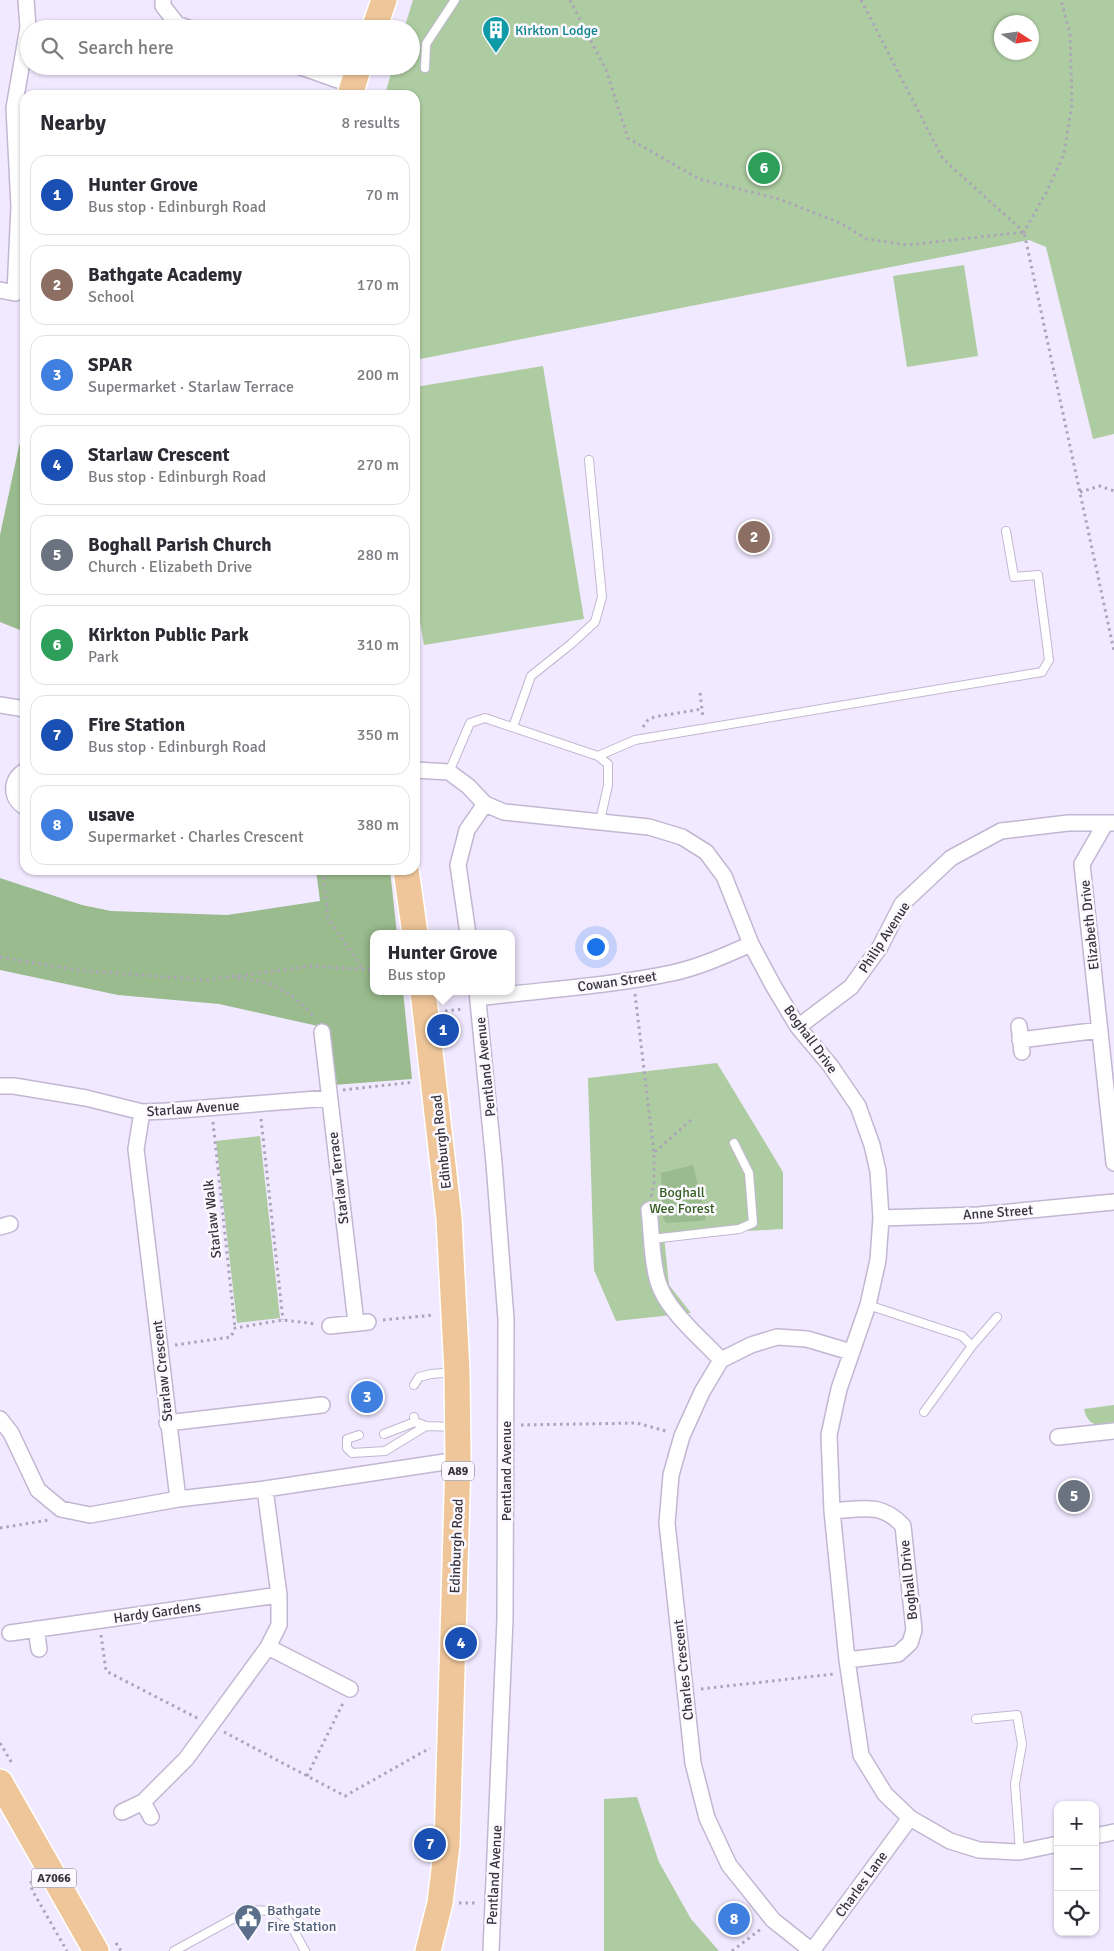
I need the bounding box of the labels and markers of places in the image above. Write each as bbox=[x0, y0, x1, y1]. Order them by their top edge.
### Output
building icon: Kirkton Lodge bbox=[481, 15, 511, 54]
place label: Kirkton Lodge bbox=[515, 22, 598, 39]
pin: 6 bbox=[748, 149, 780, 187]
pin: 2 bbox=[738, 518, 770, 556]
pin: 1 bbox=[427, 1011, 459, 1049]
pin: 3 bbox=[351, 1378, 383, 1416]
pin: 5 bbox=[1058, 1477, 1090, 1515]
pin: 4 bbox=[445, 1624, 477, 1662]
pin: 7 bbox=[414, 1825, 446, 1863]
pin: 8 bbox=[718, 1900, 750, 1938]
place label: Bathgate Fire Station bbox=[267, 1902, 336, 1935]
public building icon: Bathgate Fire Station bbox=[233, 1903, 263, 1942]

